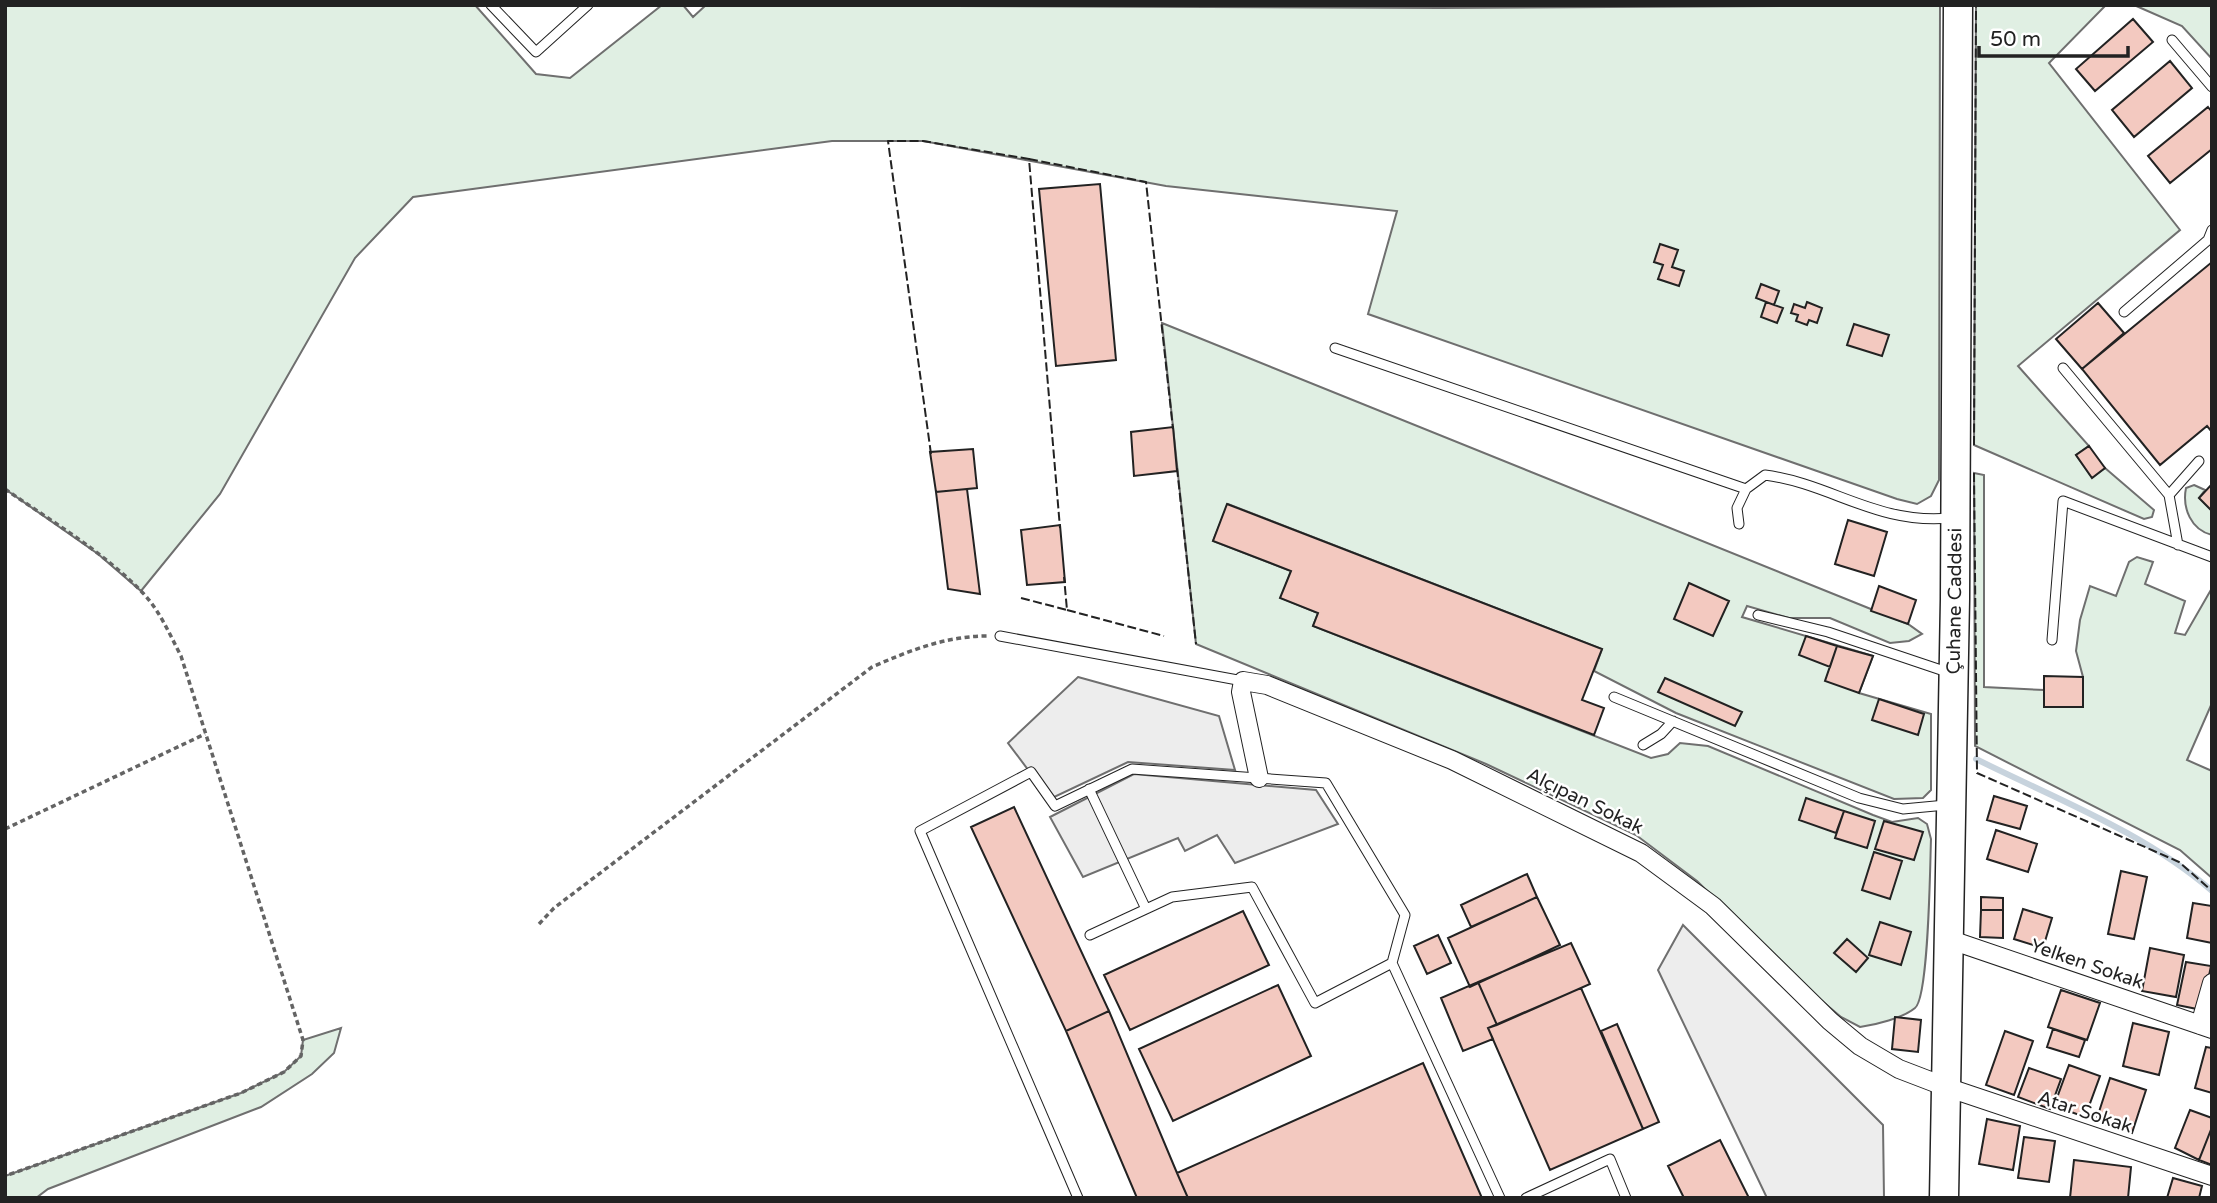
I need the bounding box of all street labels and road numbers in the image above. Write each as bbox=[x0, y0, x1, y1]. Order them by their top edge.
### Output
street label: Çuhane Caddesi bbox=[1943, 528, 1966, 675]
street label: Alçıpan Sokak bbox=[1523, 763, 1647, 839]
street label: Yelken Sokak bbox=[2028, 934, 2146, 994]
street label: Atar Sokak bbox=[2035, 1086, 2135, 1138]

